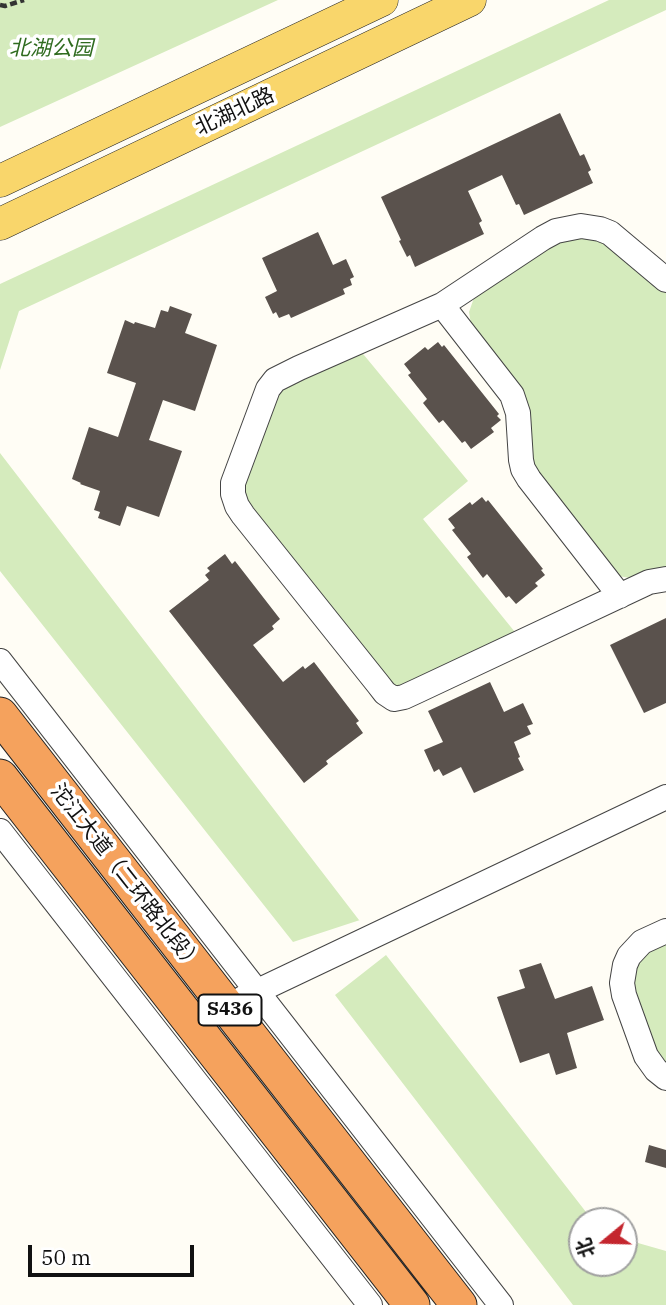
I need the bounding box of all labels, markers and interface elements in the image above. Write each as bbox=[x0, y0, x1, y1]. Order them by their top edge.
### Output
park label: 北湖公园 bbox=[9, 36, 93, 62]
street label: 北湖北路 bbox=[192, 83, 278, 141]
street label: 沱江大道（二环路北段） bbox=[45, 779, 207, 977]
road number: S436 bbox=[198, 994, 262, 1026]
north arrow bbox=[568, 1207, 638, 1277]
scale bar bbox=[32, 1232, 198, 1276]
text: 北 bbox=[571, 1235, 599, 1261]
text: 50 m bbox=[41, 1243, 91, 1271]

